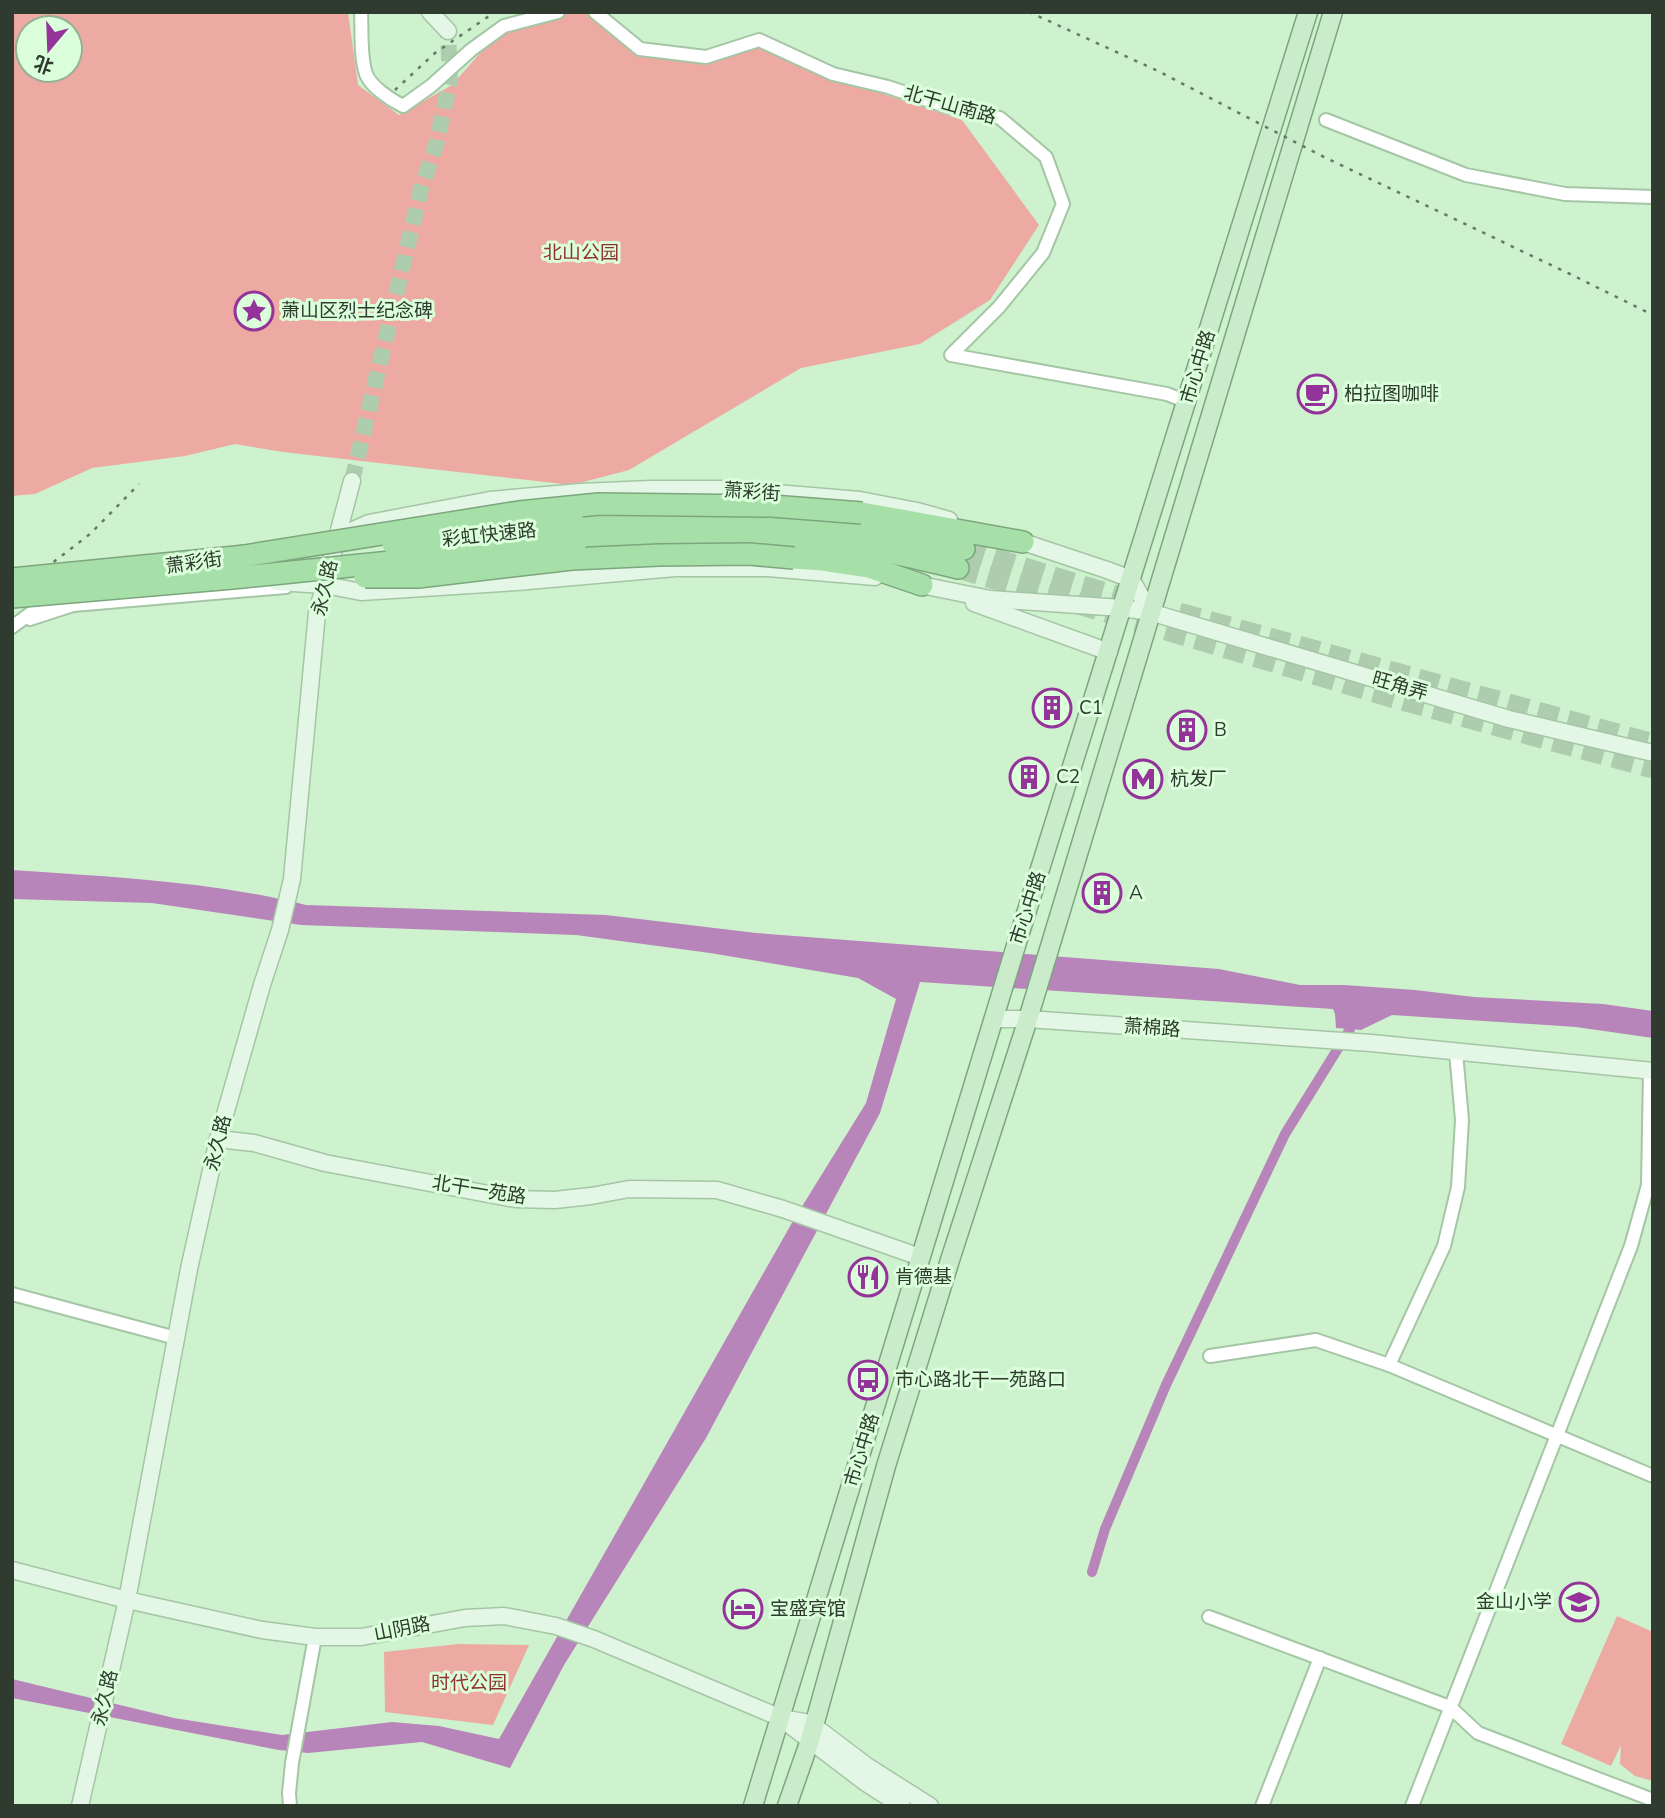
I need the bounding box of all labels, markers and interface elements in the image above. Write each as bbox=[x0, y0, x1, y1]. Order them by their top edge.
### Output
north arrow bbox=[14, 14, 84, 84]
text: 北 bbox=[31, 49, 57, 80]
street label: 北干山南路 bbox=[901, 79, 999, 131]
park label: 北山公园 bbox=[543, 240, 619, 266]
place icon: 萧山区烈士纪念碑 bbox=[233, 290, 275, 332]
place label: 萧山区烈士纪念碑 bbox=[281, 298, 433, 324]
street label: 市心中路 bbox=[1174, 327, 1222, 407]
cafe icon: 柏拉图咖啡 bbox=[1296, 373, 1338, 415]
place label: 柏拉图咖啡 bbox=[1344, 381, 1439, 407]
street label: 萧彩街 bbox=[723, 477, 781, 507]
street label: 彩虹快速路 bbox=[440, 517, 538, 553]
street label: 萧彩街 bbox=[164, 546, 224, 580]
street label: 永久路 bbox=[306, 557, 344, 619]
street label: 旺角弄 bbox=[1369, 666, 1431, 706]
building icon: C1 bbox=[1031, 687, 1073, 729]
place label: C1 bbox=[1079, 695, 1103, 721]
building icon: B bbox=[1166, 709, 1208, 751]
place label: B bbox=[1214, 717, 1227, 743]
building icon: C2 bbox=[1008, 756, 1050, 798]
metro station icon: 杭发厂 bbox=[1122, 758, 1164, 800]
place label: C2 bbox=[1056, 764, 1080, 790]
place label: 杭发厂 bbox=[1170, 766, 1227, 792]
street label: 市心中路 bbox=[1004, 868, 1052, 948]
building icon: A bbox=[1081, 872, 1123, 914]
place label: A bbox=[1129, 880, 1143, 906]
street label: 萧棉路 bbox=[1123, 1013, 1181, 1043]
street label: 永久路 bbox=[198, 1112, 238, 1174]
street label: 北干一苑路 bbox=[430, 1170, 528, 1210]
restaurant icon: 肯德基 bbox=[847, 1256, 889, 1298]
place label: 肯德基 bbox=[895, 1264, 952, 1290]
bus stop icon: 市心路北干一苑路口 bbox=[847, 1359, 889, 1401]
place label: 市心路北干一苑路口 bbox=[895, 1367, 1066, 1393]
street label: 市心中路 bbox=[838, 1410, 886, 1490]
school or university icon: 金山小学 bbox=[1558, 1581, 1600, 1623]
hotel icon: 宝盛宾馆 bbox=[722, 1588, 764, 1630]
place label: 金山小学 bbox=[1476, 1589, 1552, 1615]
place label: 宝盛宾馆 bbox=[770, 1596, 846, 1622]
street label: 山阴路 bbox=[372, 1611, 432, 1647]
street label: 永久路 bbox=[86, 1667, 124, 1729]
park label: 时代公园 bbox=[431, 1670, 507, 1696]

